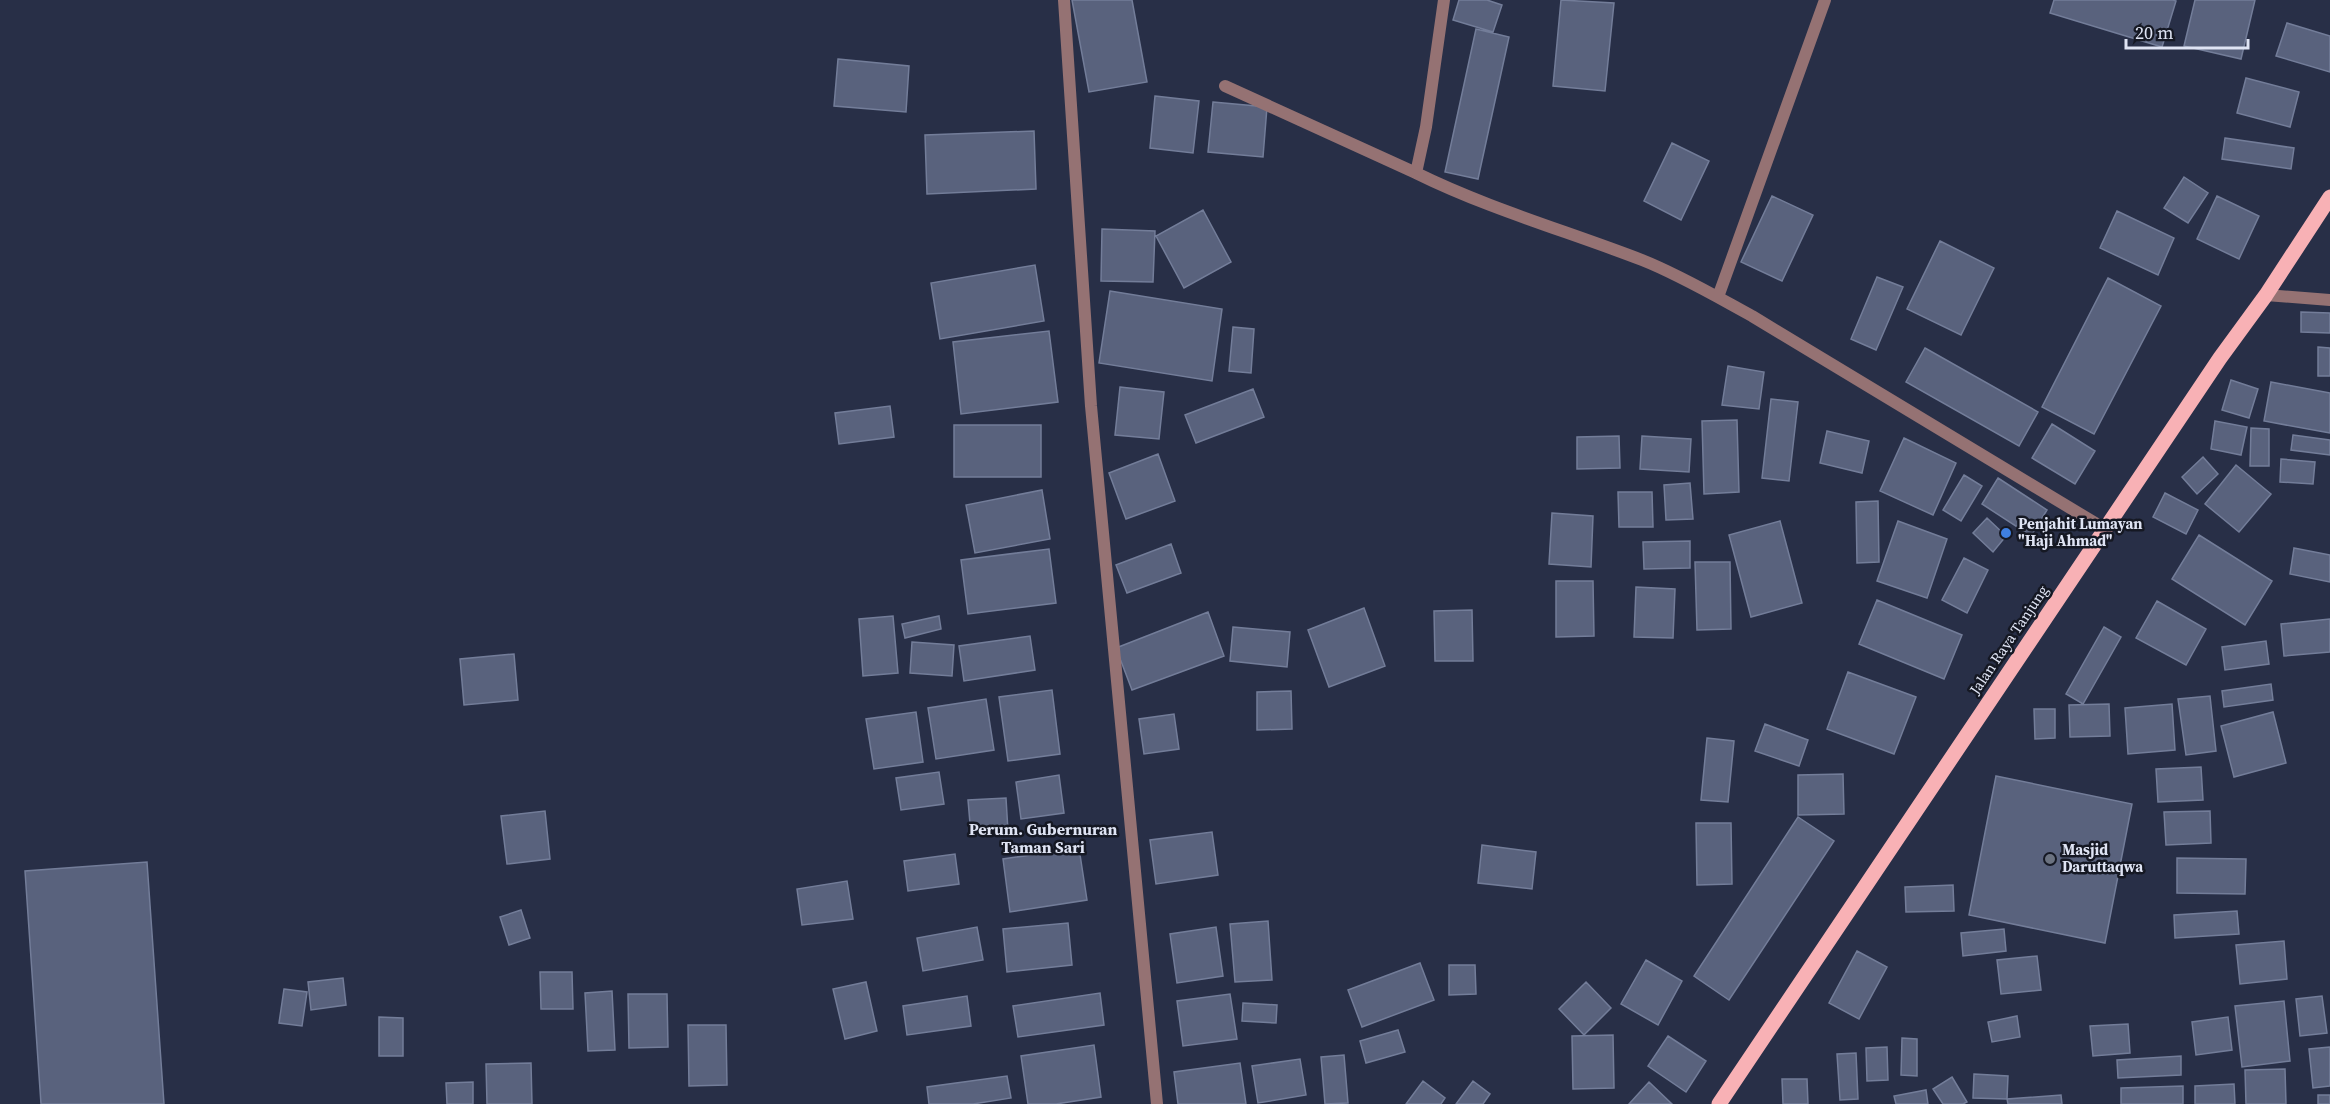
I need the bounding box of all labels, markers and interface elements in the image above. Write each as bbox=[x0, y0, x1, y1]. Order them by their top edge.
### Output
scale bar bbox=[2126, 12, 2248, 50]
text: 20 m bbox=[2135, 20, 2173, 45]
place label: Penjahit Lumayan "Haji Ahmad" bbox=[2018, 513, 2143, 551]
marker: Penjahit Lumayan "Haji Ahmad" bbox=[1999, 526, 2013, 540]
street label: Jalan Raya Tanjung bbox=[1964, 581, 2053, 699]
district label: Perum. Gubernuran Taman Sari bbox=[969, 818, 1117, 858]
place label: Masjid Daruttaqwa bbox=[2062, 839, 2144, 877]
marker: Masjid Daruttaqwa bbox=[2043, 852, 2057, 866]

